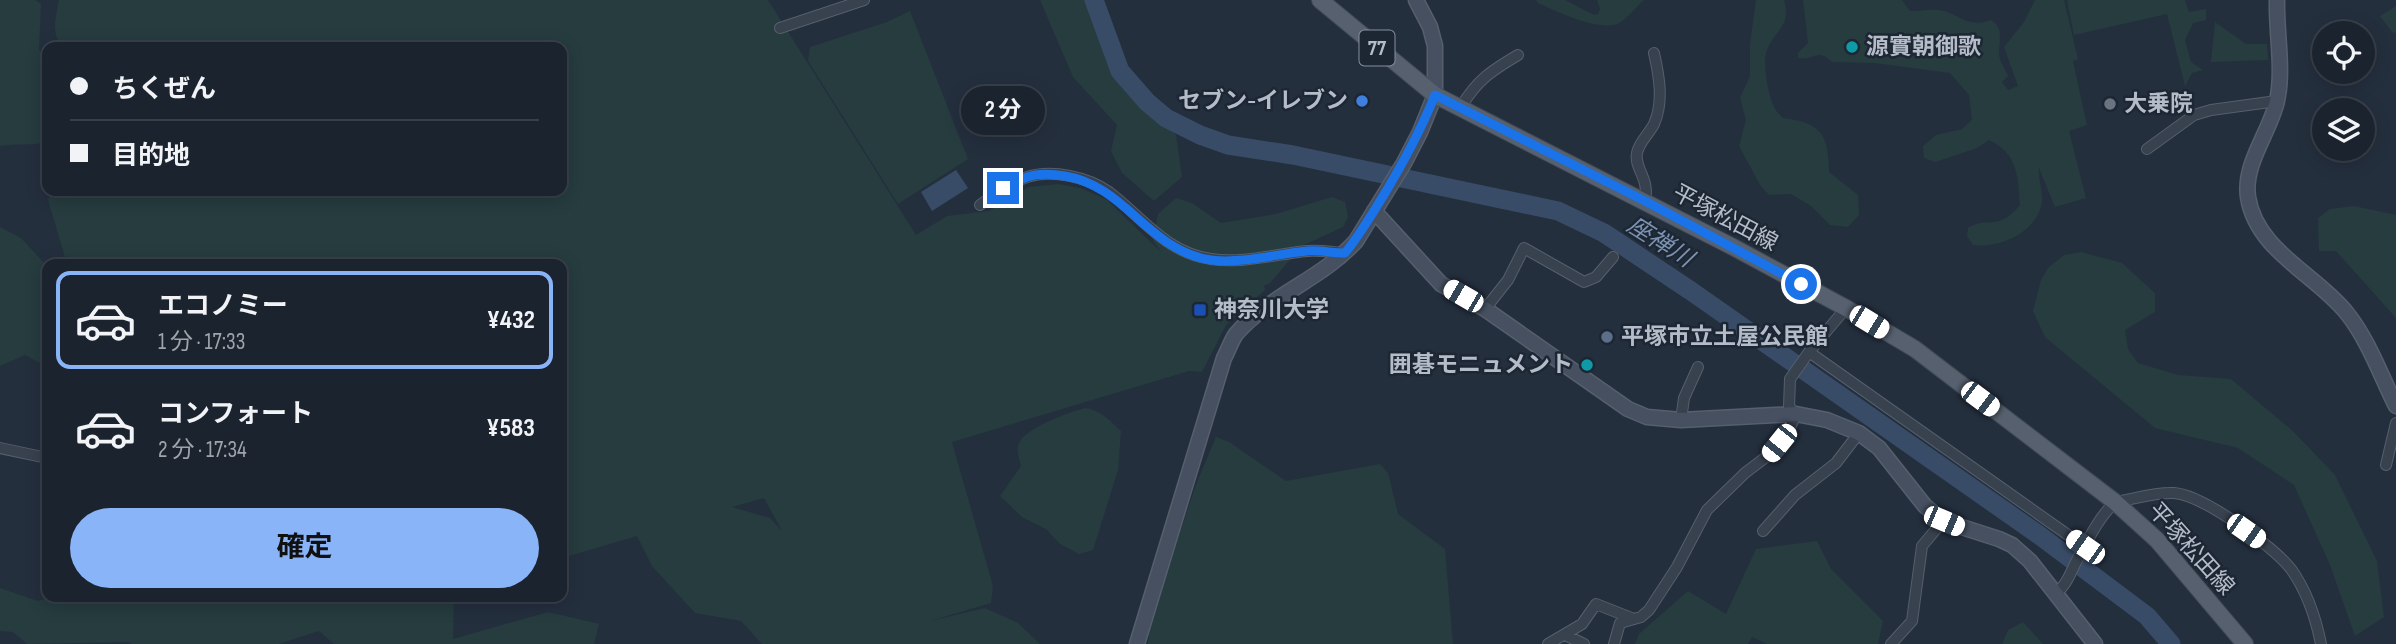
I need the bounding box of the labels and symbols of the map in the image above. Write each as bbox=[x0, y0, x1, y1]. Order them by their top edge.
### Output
road number: 77 bbox=[1360, 30, 1394, 66]
place label: 源實朝御歌 bbox=[1866, 33, 1981, 61]
marker: 源實朝御歌 bbox=[1844, 39, 1860, 55]
callout: 2 分 bbox=[961, 86, 1045, 136]
place label: セブン-イレブン bbox=[1178, 87, 1348, 115]
place label: 大乗院 bbox=[2124, 90, 2193, 118]
marker: セブン-イレブン bbox=[1354, 93, 1370, 109]
marker: 大乗院 bbox=[2102, 96, 2118, 112]
route end bbox=[987, 172, 1019, 204]
street label: 平塚松田線 bbox=[1668, 179, 1782, 257]
water label: 座禅川 bbox=[1622, 211, 1701, 275]
route start bbox=[1785, 268, 1817, 300]
car bbox=[1440, 276, 1487, 316]
place label: 神奈川大学 bbox=[1214, 296, 1329, 324]
marker: 神奈川大学 bbox=[1192, 302, 1208, 318]
car bbox=[1846, 302, 1893, 342]
place label: 平塚市立土屋公民館 bbox=[1621, 323, 1828, 351]
marker: 平塚市立土屋公民館 bbox=[1599, 329, 1615, 345]
place label: 囲碁モニュメント bbox=[1389, 351, 1573, 379]
marker: 囲碁モニュメント bbox=[1579, 357, 1595, 373]
car bbox=[1957, 378, 2004, 420]
car bbox=[1758, 420, 1801, 466]
street label: 平塚松田線 bbox=[2142, 497, 2240, 601]
car bbox=[1921, 503, 1968, 539]
car bbox=[2223, 510, 2270, 552]
car bbox=[2062, 526, 2109, 568]

